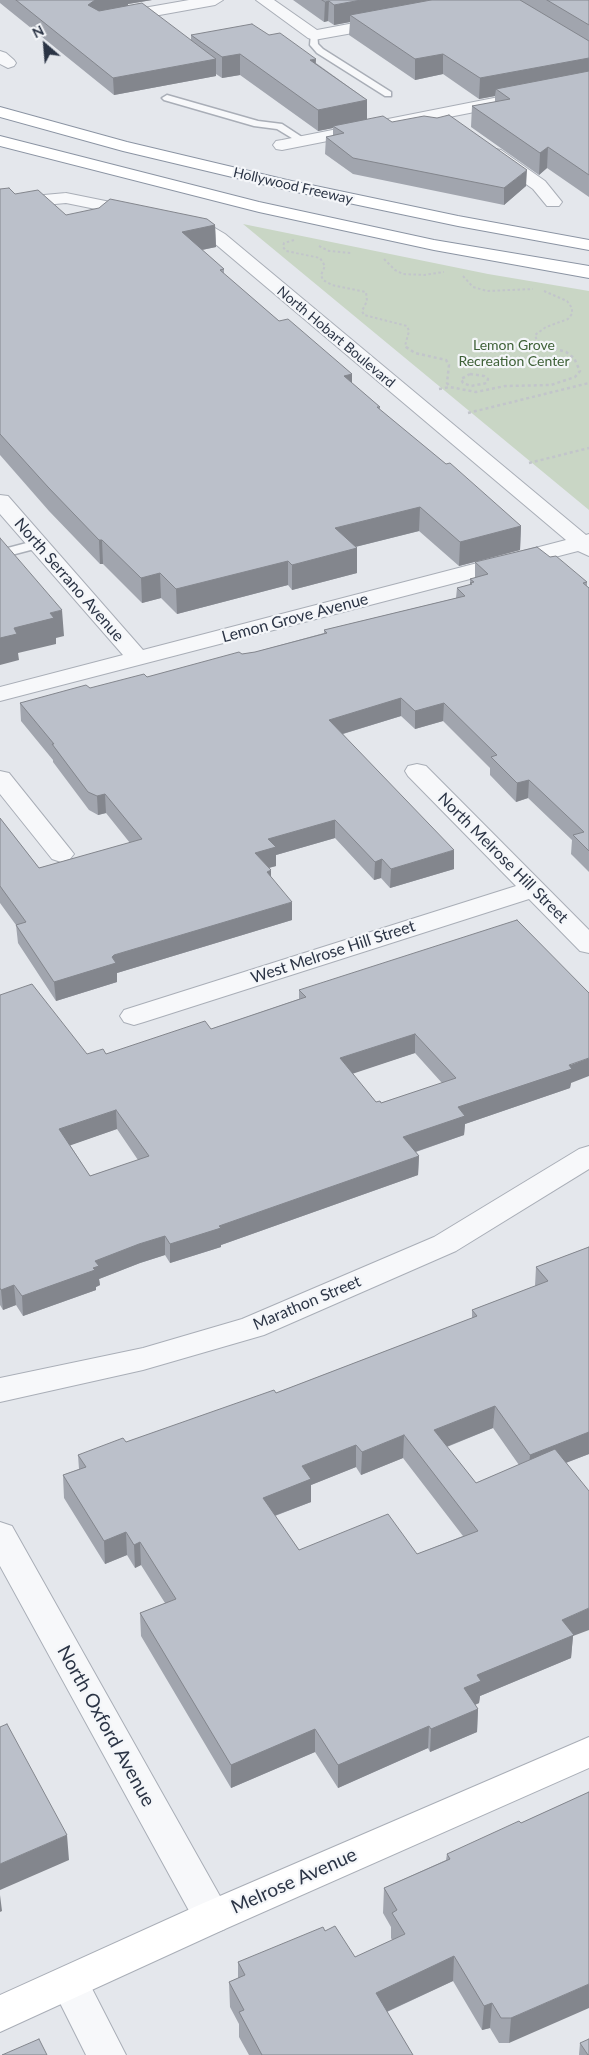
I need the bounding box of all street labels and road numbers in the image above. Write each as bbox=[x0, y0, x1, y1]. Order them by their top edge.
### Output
street label: Hollywood Freeway bbox=[232, 164, 354, 208]
street label: North Hobart Boulevard bbox=[274, 283, 398, 391]
street label: North Serrano Avenue bbox=[10, 514, 128, 646]
street label: Lemon Grove Avenue bbox=[220, 589, 370, 647]
street label: North Melrose Hill Street bbox=[434, 789, 572, 927]
street label: West Melrose Hill Street bbox=[249, 916, 417, 988]
street label: Marathon Street bbox=[250, 1272, 364, 1334]
street label: North Oxford Avenue bbox=[52, 1641, 160, 1811]
street label: Melrose Avenue bbox=[228, 1843, 360, 1919]

